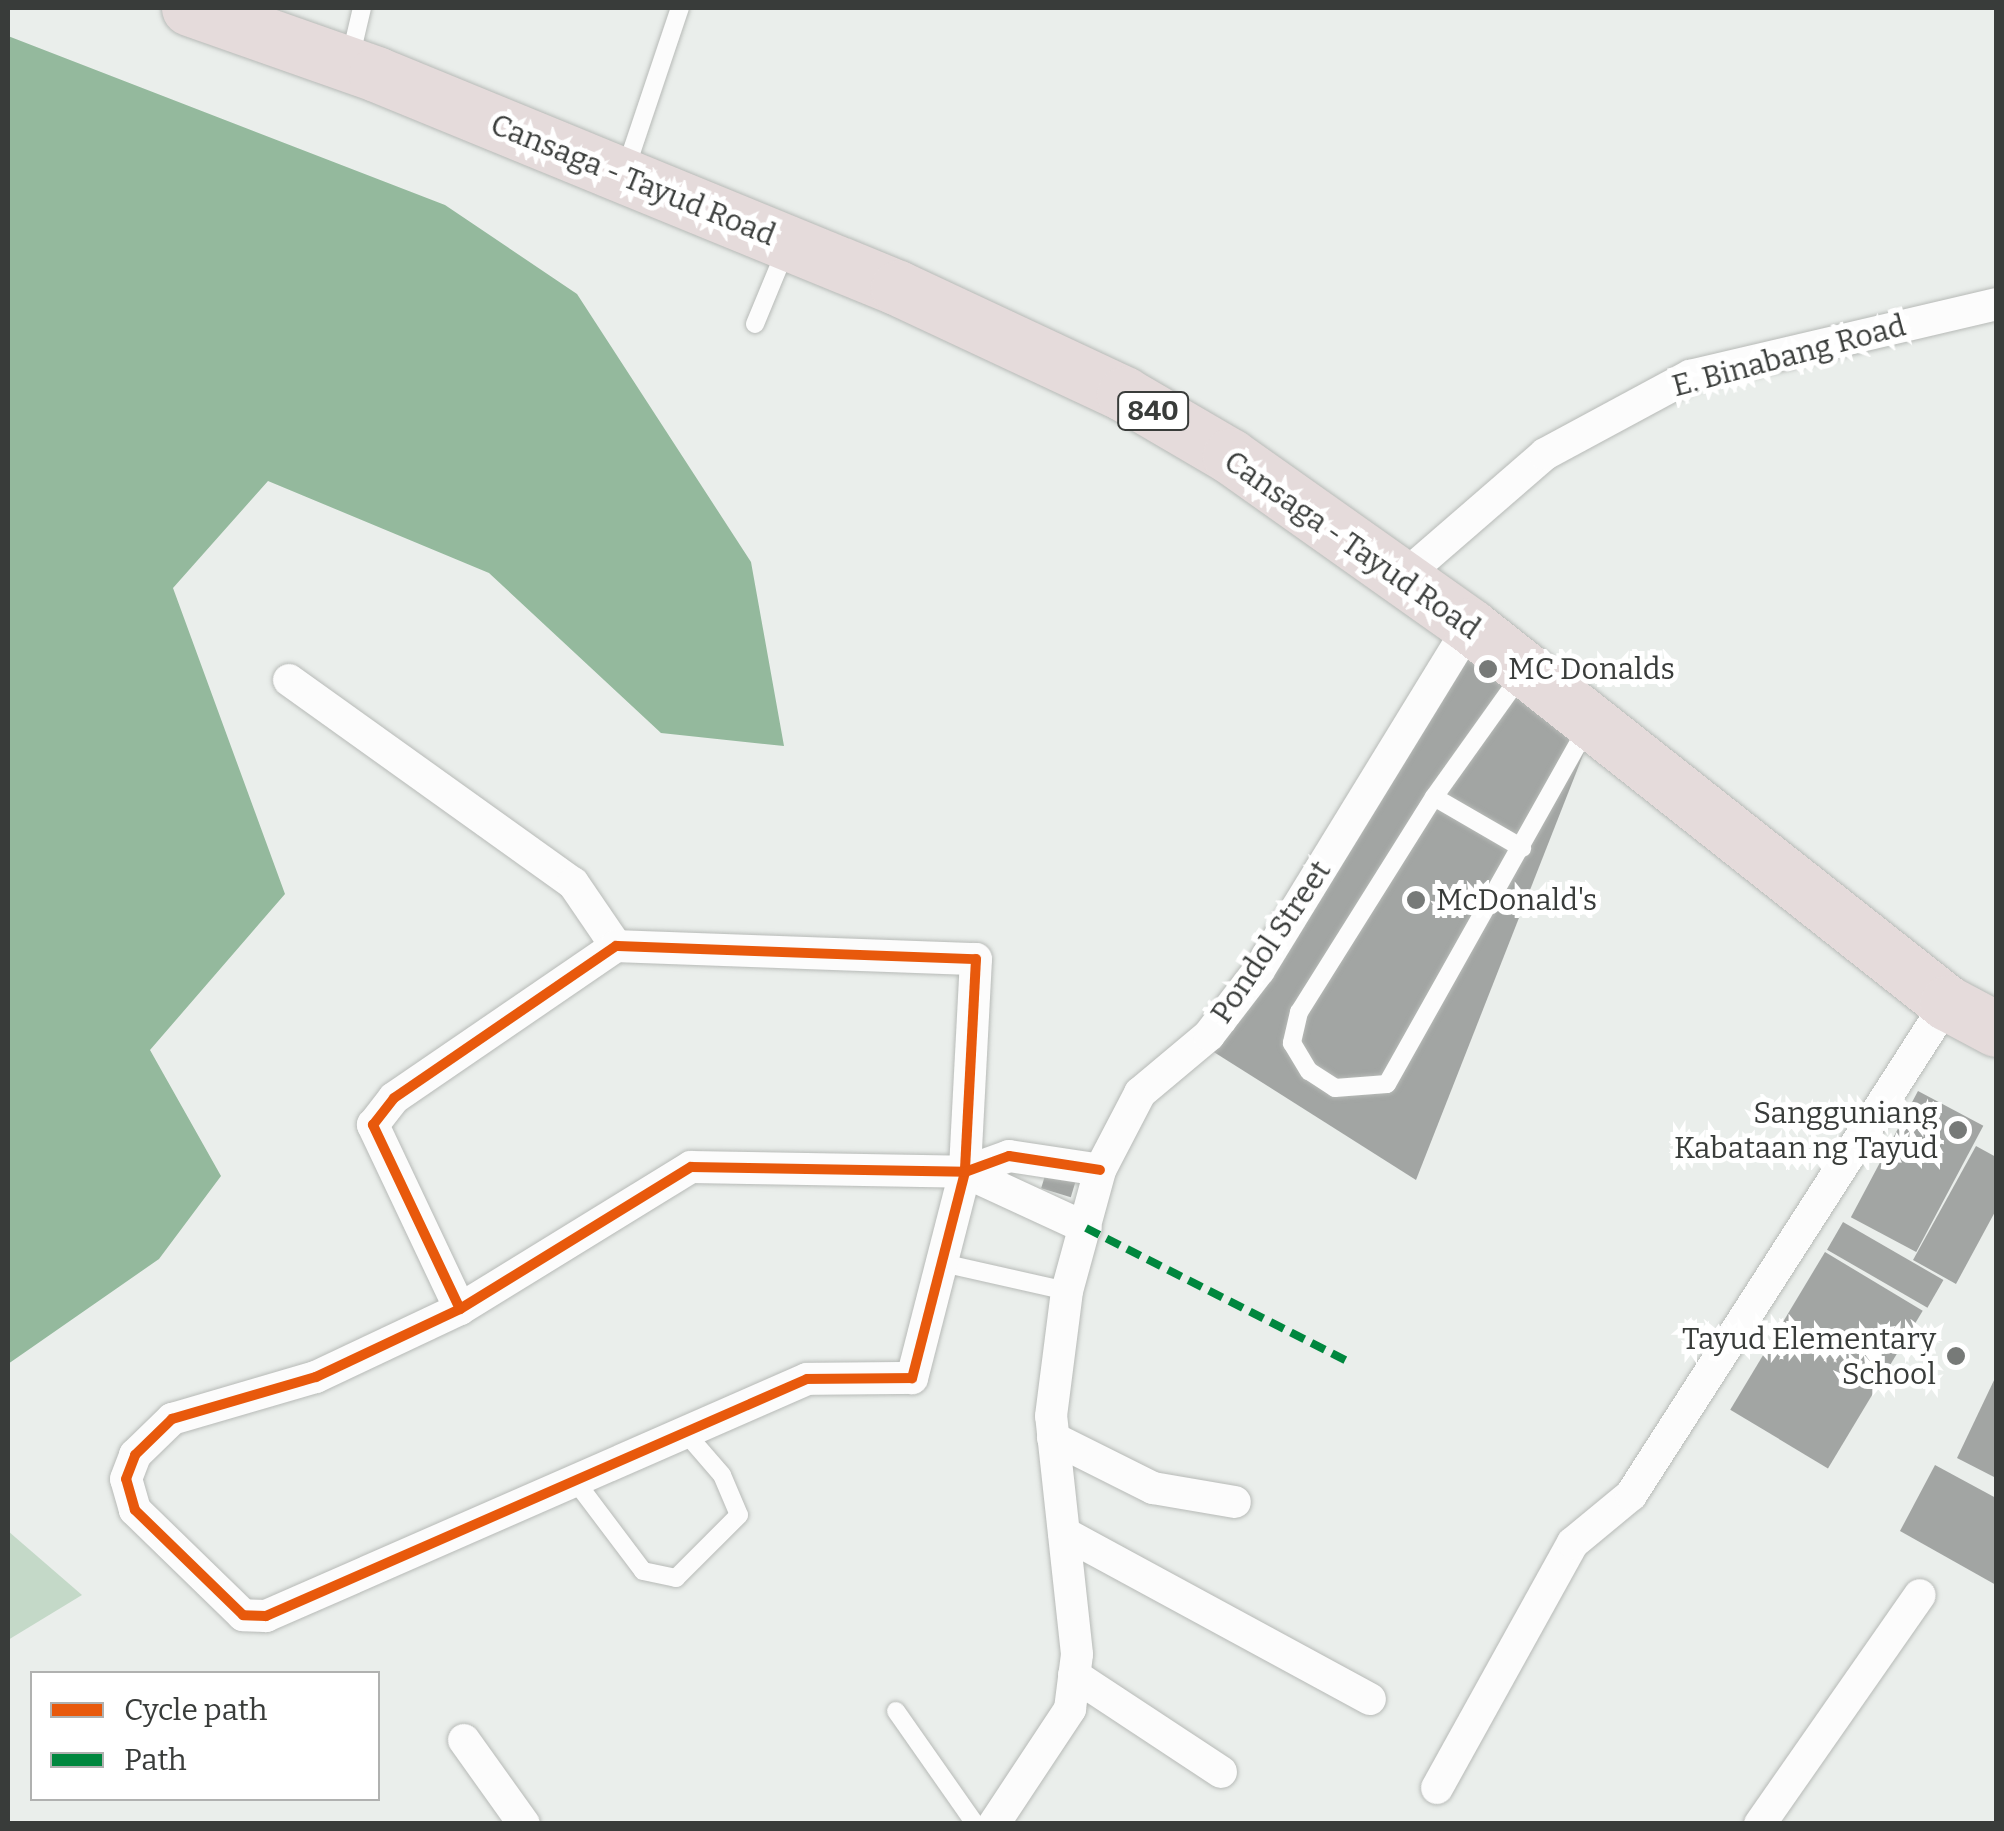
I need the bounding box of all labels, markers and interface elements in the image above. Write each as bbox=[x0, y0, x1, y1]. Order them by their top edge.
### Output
street label: Cansaga - Tayud Road bbox=[485, 106, 781, 254]
street label: E. Binabang Road bbox=[1668, 308, 1910, 404]
road number: 840 bbox=[1116, 388, 1190, 434]
street label: Cansaga - Tayud Road bbox=[1217, 443, 1487, 647]
place label: MC Donalds bbox=[1508, 651, 1675, 687]
marker: MC Donalds bbox=[1477, 658, 1499, 680]
street label: Pondol Street bbox=[1204, 854, 1338, 1030]
place label: McDonald's bbox=[1436, 882, 1597, 918]
marker: McDonald's bbox=[1405, 889, 1427, 911]
place label: Sangguniang Kabataan ng Tayud bbox=[1674, 1095, 1938, 1166]
marker: Sangguniang Kabataan ng Tayud bbox=[1947, 1119, 1969, 1141]
place label: Tayud Elementary School bbox=[1682, 1321, 1936, 1392]
marker: Tayud Elementary School bbox=[1945, 1345, 1967, 1367]
legend bbox=[30, 1671, 380, 1801]
text: Cycle path bbox=[124, 1692, 267, 1728]
text: Path bbox=[124, 1742, 187, 1778]

